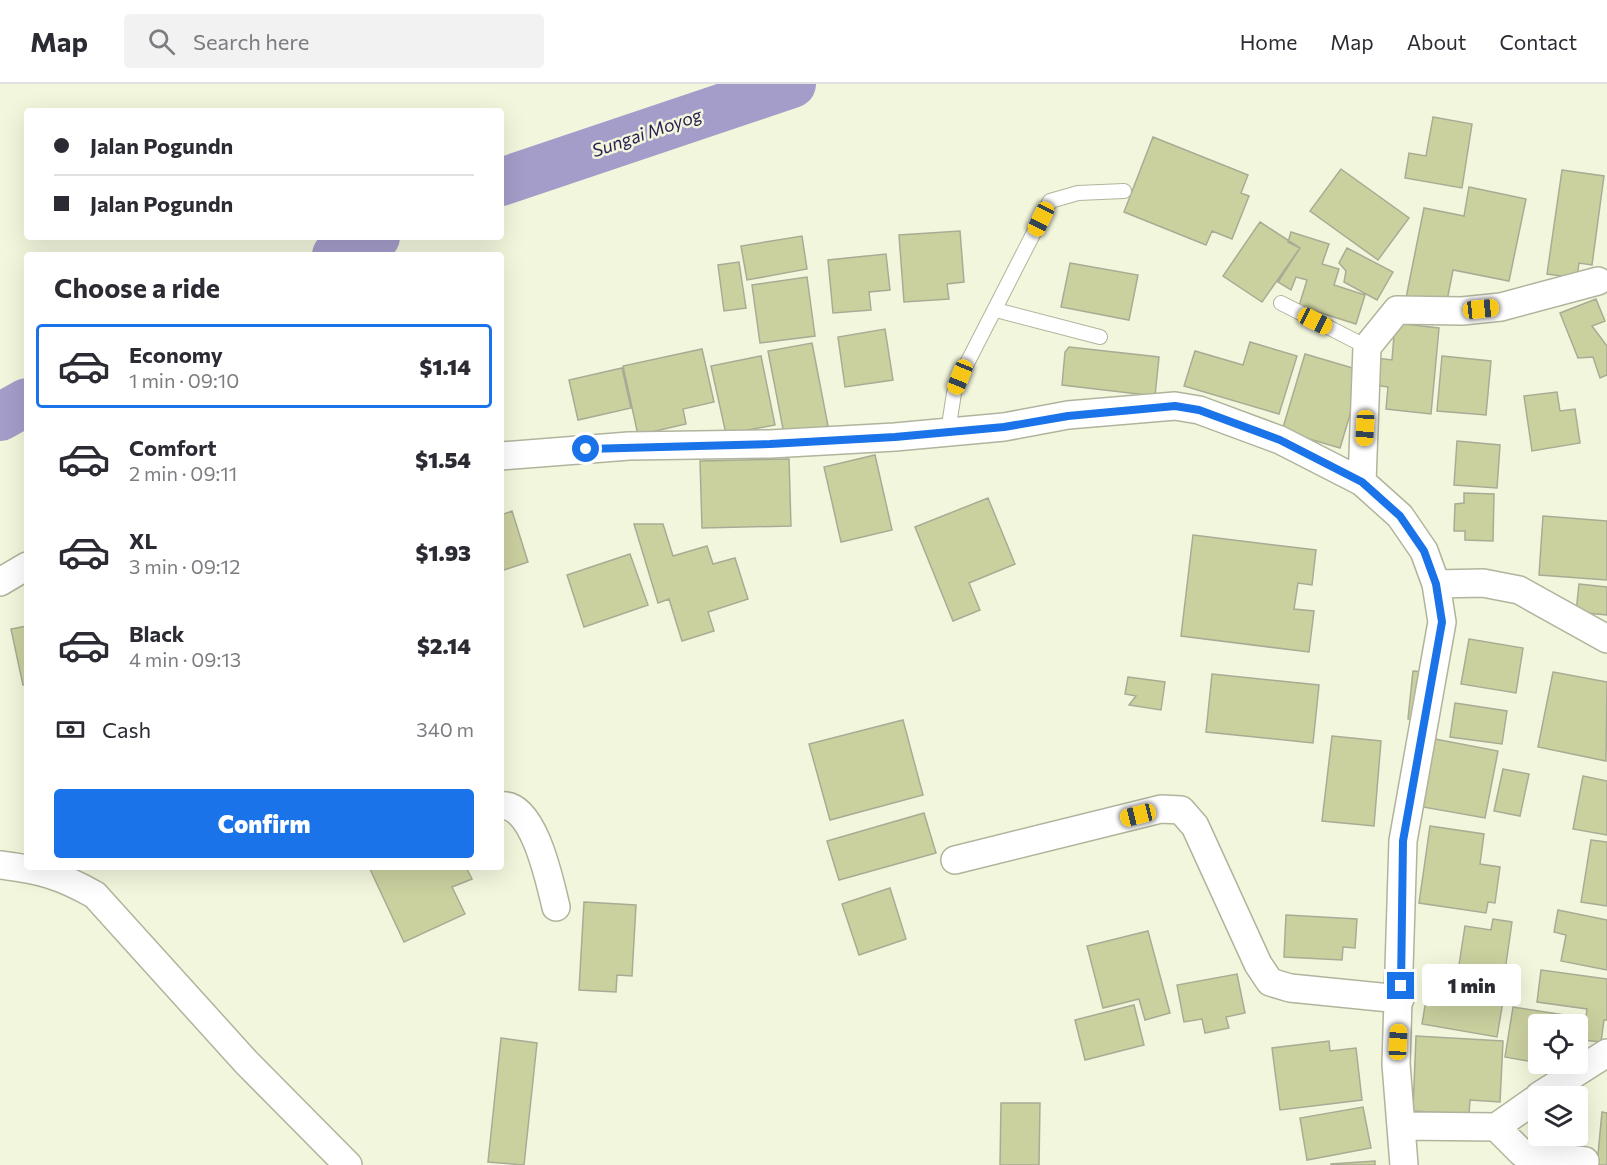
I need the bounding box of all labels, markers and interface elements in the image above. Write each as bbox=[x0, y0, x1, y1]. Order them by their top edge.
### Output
search box bbox=[124, 14, 544, 68]
text: Map bbox=[30, 24, 88, 58]
icon: search bbox=[145, 25, 178, 58]
text: Search here bbox=[193, 28, 309, 55]
text: Home bbox=[1240, 29, 1297, 54]
text: Map bbox=[1330, 29, 1374, 54]
text: About bbox=[1407, 29, 1466, 54]
text: Contact bbox=[1499, 29, 1577, 54]
water label: Sungai Moyog bbox=[589, 103, 706, 161]
text: Jalan Pogundn bbox=[90, 132, 233, 159]
text: Jalan Pogundn bbox=[90, 190, 233, 217]
car bbox=[1025, 199, 1057, 239]
text: Choose a ride bbox=[54, 271, 220, 304]
car bbox=[1462, 298, 1500, 320]
car bbox=[1295, 305, 1335, 337]
icon: car bbox=[57, 339, 111, 393]
text: Economy bbox=[129, 341, 223, 368]
text: $1.14 bbox=[419, 353, 471, 380]
car bbox=[945, 357, 975, 397]
text: 1 min · 09:10 bbox=[129, 368, 239, 392]
car bbox=[1355, 410, 1375, 446]
icon: car bbox=[57, 432, 111, 486]
text: Comfort bbox=[129, 434, 217, 461]
route start bbox=[572, 435, 599, 462]
text: $1.54 bbox=[415, 446, 471, 473]
text: 2 min · 09:11 bbox=[129, 461, 237, 485]
icon: car bbox=[57, 525, 111, 579]
text: XL bbox=[129, 527, 157, 554]
text: $1.93 bbox=[416, 539, 471, 566]
text: 3 min · 09:12 bbox=[129, 554, 240, 578]
icon: car bbox=[57, 618, 111, 672]
text: Black bbox=[129, 620, 184, 647]
text: $2.14 bbox=[417, 632, 471, 659]
text: 4 min · 09:13 bbox=[129, 647, 241, 671]
icon: cash bbox=[54, 713, 87, 746]
text: Cash bbox=[102, 716, 151, 743]
text: 340 m bbox=[416, 717, 474, 741]
button: Confirm bbox=[54, 789, 474, 858]
car bbox=[1118, 802, 1158, 828]
callout: 1 min bbox=[1422, 965, 1521, 1007]
route end bbox=[1387, 972, 1414, 999]
text: 1 min bbox=[1447, 973, 1496, 997]
map controls bbox=[1528, 1014, 1588, 1146]
button: locate bbox=[1528, 1014, 1588, 1074]
car bbox=[1388, 1024, 1408, 1060]
button: layers bbox=[1528, 1086, 1588, 1146]

